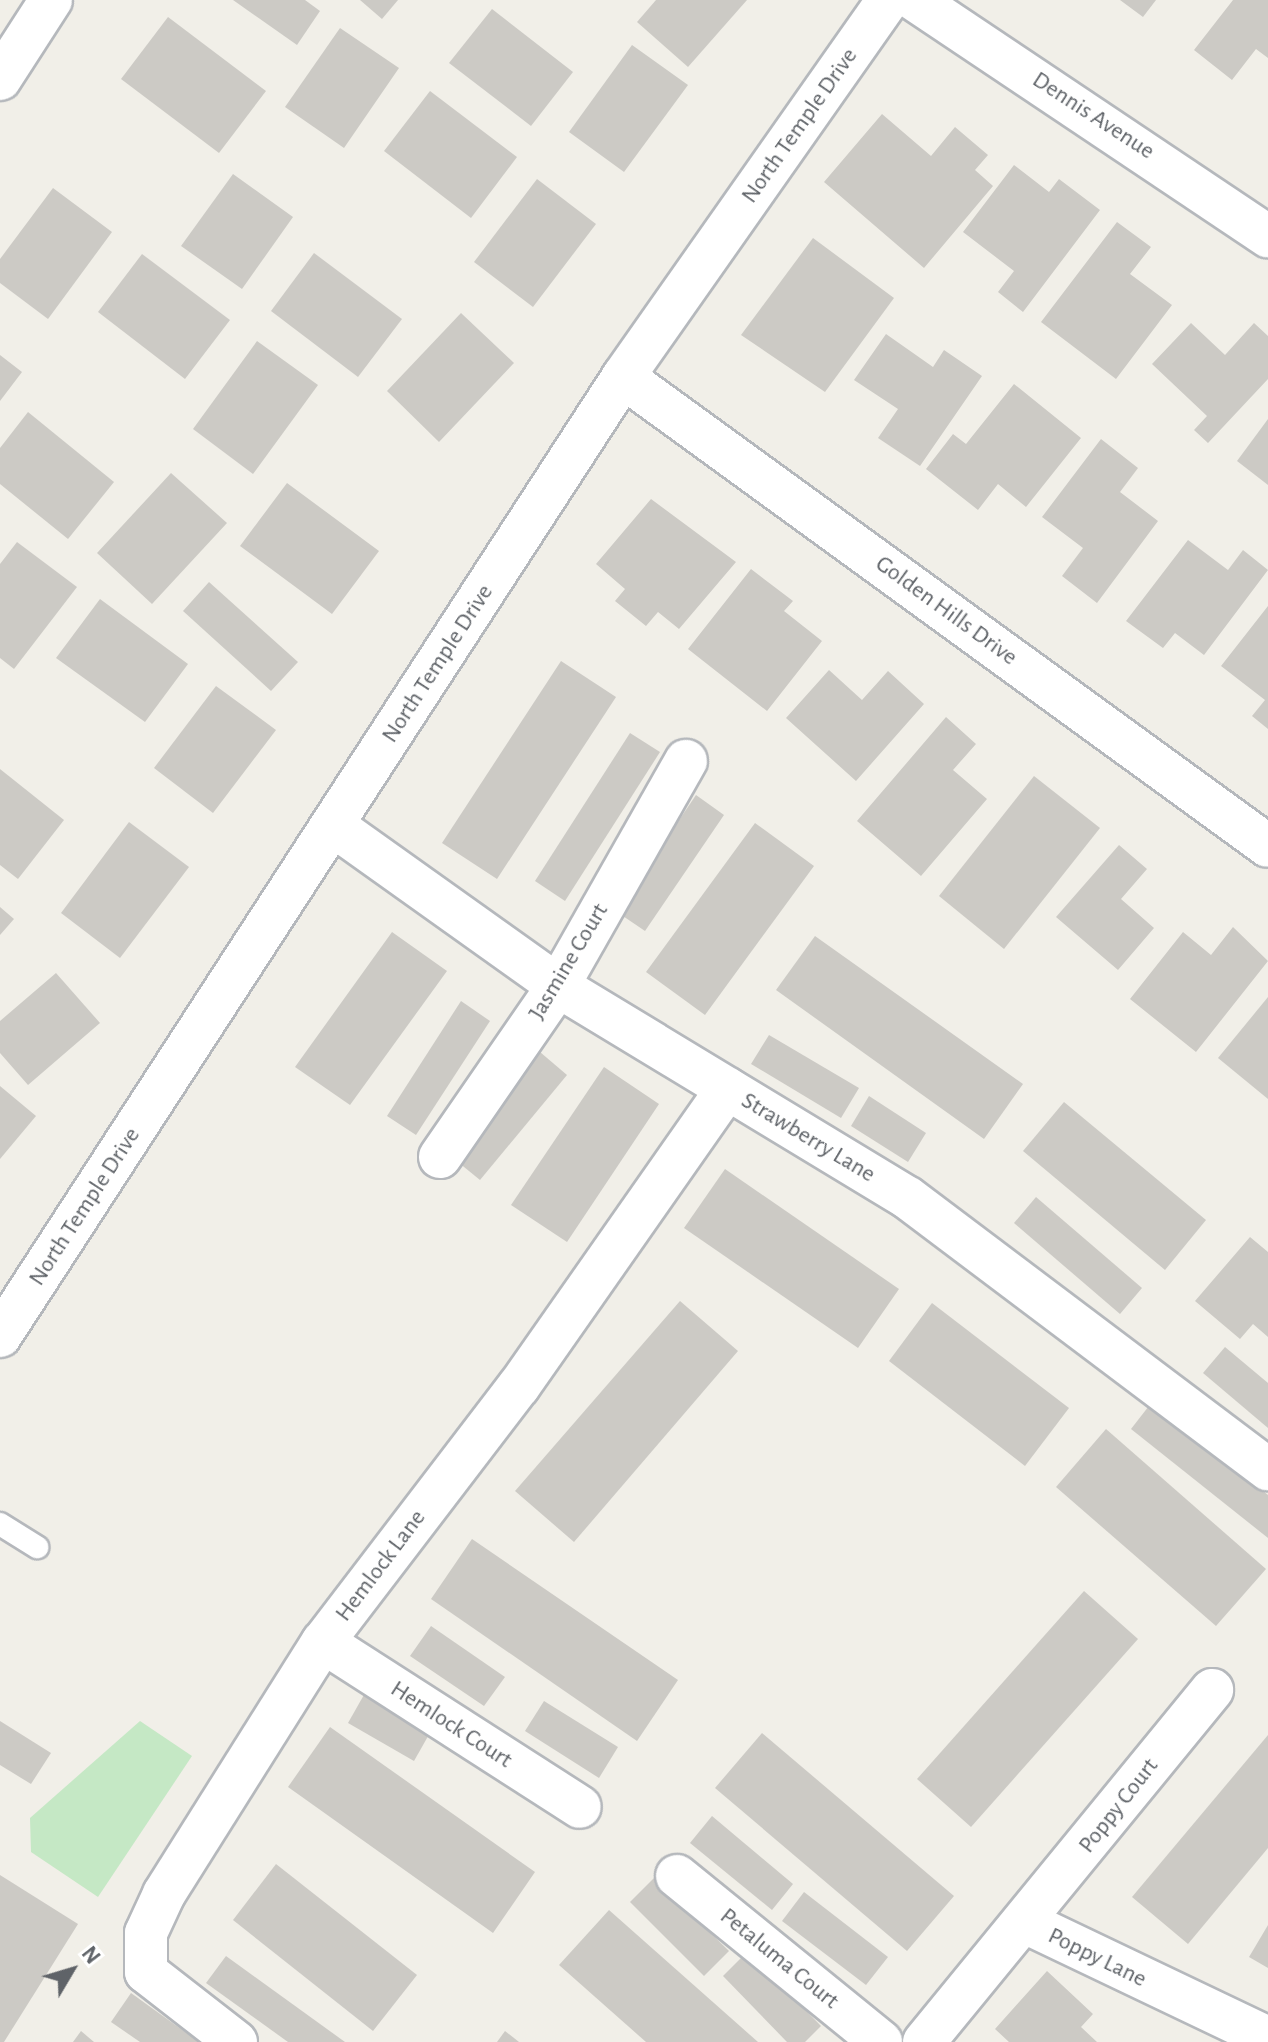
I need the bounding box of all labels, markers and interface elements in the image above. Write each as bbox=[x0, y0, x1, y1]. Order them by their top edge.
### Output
street label: North Temple Drive bbox=[736, 43, 864, 209]
street label: Dennis Avenue bbox=[1027, 66, 1159, 166]
street label: Golden Hills Drive bbox=[869, 550, 1023, 672]
street label: North Temple Drive bbox=[376, 579, 500, 749]
street label: Jasmine Court bbox=[523, 899, 615, 1025]
street label: Strawberry Lane bbox=[736, 1087, 880, 1189]
street label: North Temple Drive bbox=[23, 1122, 147, 1292]
street label: Hemlock Lane bbox=[330, 1504, 432, 1628]
street label: Hemlock Court bbox=[385, 1675, 517, 1775]
street label: Poppy Court bbox=[1073, 1753, 1165, 1859]
street label: Petaluma Court bbox=[714, 1902, 844, 2016]
street label: Poppy Lane bbox=[1043, 1922, 1151, 1994]
north arrow bbox=[32, 1930, 112, 2010]
text: N bbox=[78, 1942, 104, 1968]

